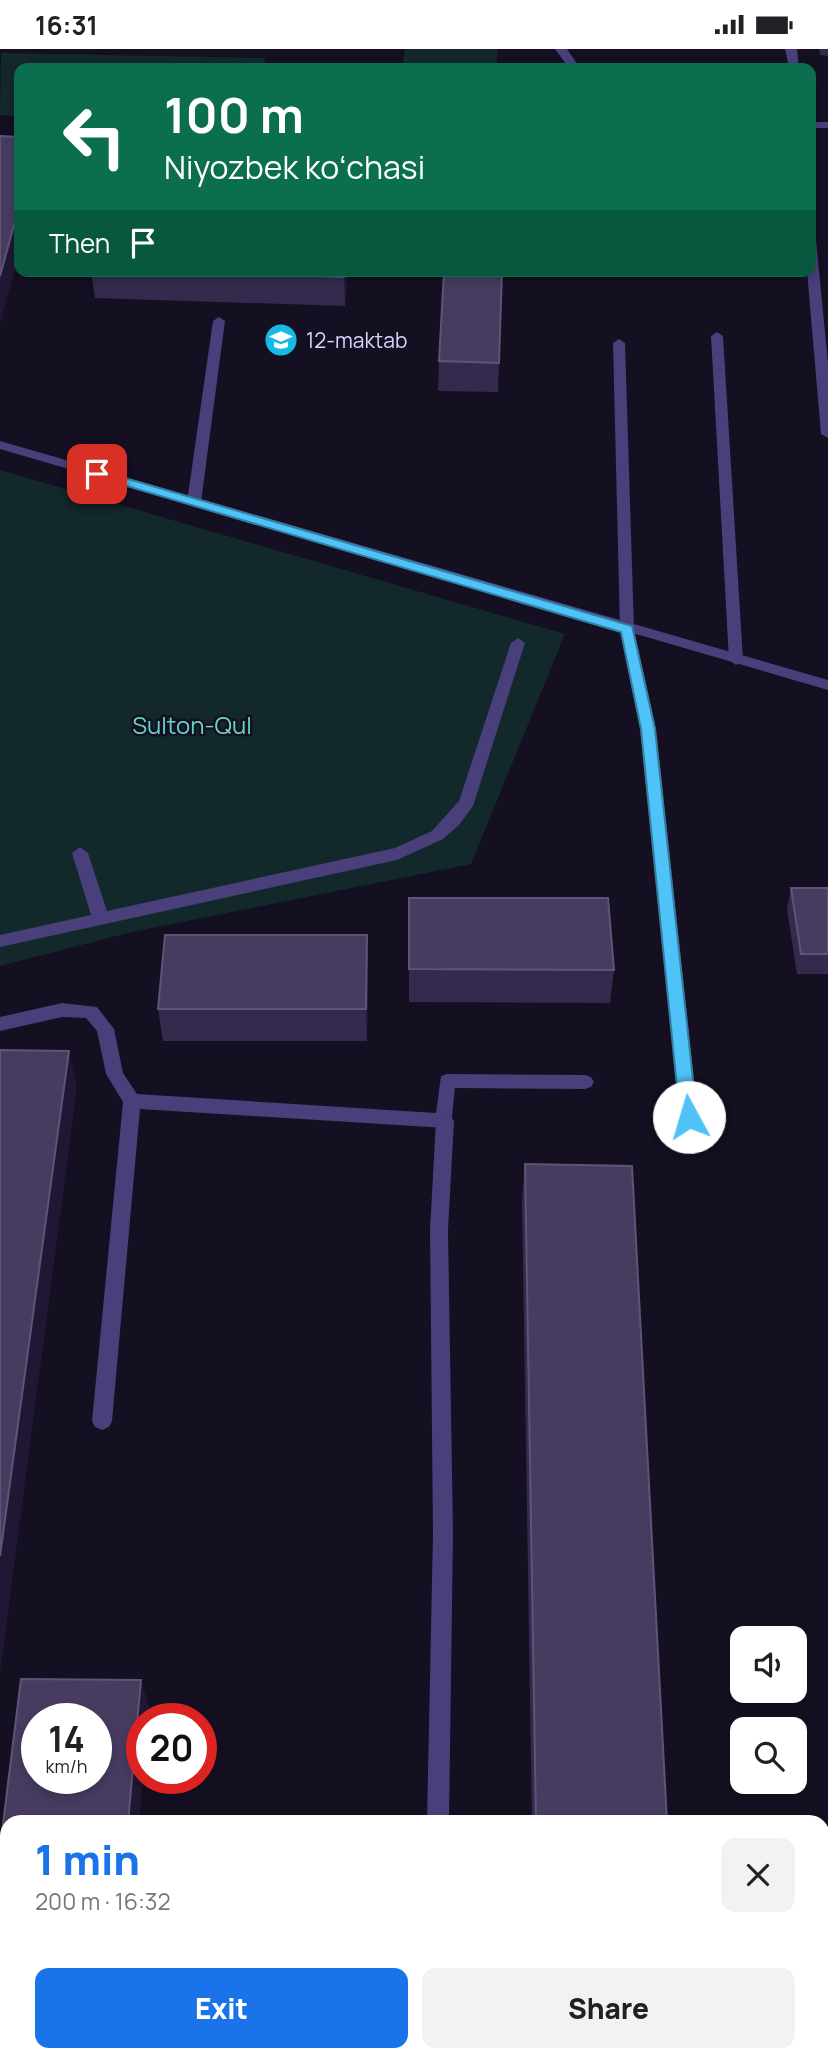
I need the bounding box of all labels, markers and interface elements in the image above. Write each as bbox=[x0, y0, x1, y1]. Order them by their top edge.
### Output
text: 16:31 bbox=[35, 7, 98, 43]
text: 100 m bbox=[164, 81, 304, 148]
icon: left bbox=[49, 91, 140, 182]
text: Niyozbek koʻchasi bbox=[164, 145, 425, 189]
icon: arrive bbox=[124, 224, 162, 262]
text: Then bbox=[49, 225, 110, 261]
school or university icon: 12-maktab bbox=[262, 321, 300, 359]
place label: 12-maktab bbox=[306, 326, 407, 354]
pin bbox=[67, 444, 127, 504]
icon: arrive bbox=[78, 455, 116, 493]
park label: Sulton-Qul bbox=[132, 708, 252, 741]
position arrow bbox=[652, 1080, 726, 1154]
map controls bbox=[730, 1626, 807, 1794]
button: sound bbox=[730, 1626, 807, 1703]
speed limit sign: 20 bbox=[126, 1703, 217, 1794]
text: 14 bbox=[48, 1715, 85, 1763]
button: search bbox=[730, 1717, 807, 1794]
text: km/h bbox=[46, 1754, 87, 1778]
text: 1 min bbox=[35, 1830, 140, 1888]
button: close bbox=[721, 1838, 795, 1912]
text: 200 m · 16:32 bbox=[35, 1885, 171, 1917]
button: Exit bbox=[35, 1968, 408, 2048]
button: Share bbox=[422, 1968, 795, 2048]

